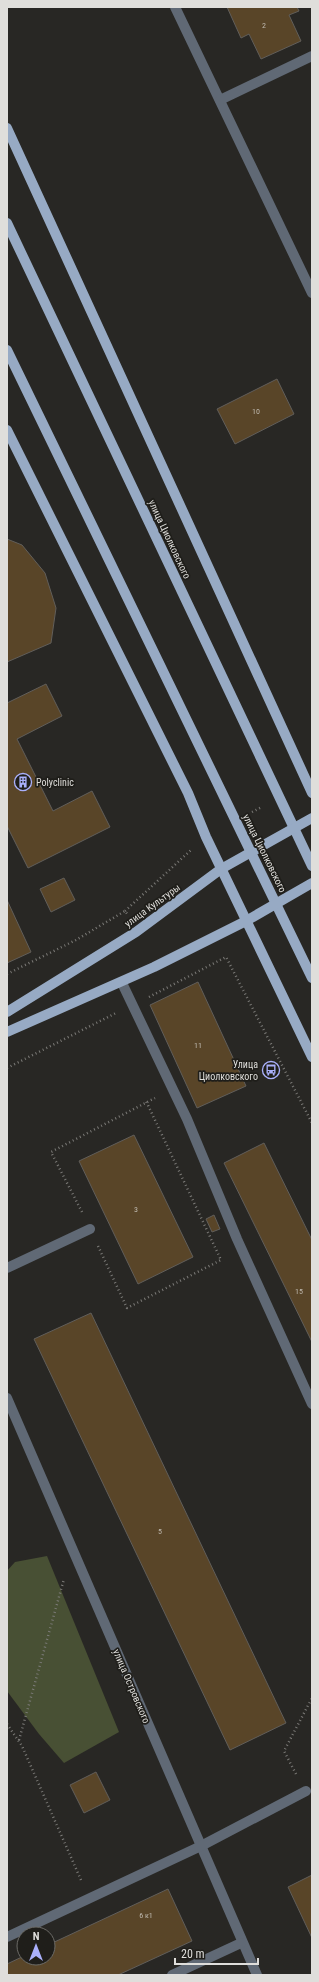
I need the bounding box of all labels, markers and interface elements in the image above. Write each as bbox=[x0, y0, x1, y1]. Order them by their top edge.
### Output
house number: 2 bbox=[262, 21, 266, 30]
house number: 10 bbox=[252, 407, 260, 416]
street label: улица Циолковского bbox=[146, 498, 193, 580]
building icon: Polyclinic bbox=[13, 772, 33, 792]
place label: Polyclinic bbox=[36, 777, 74, 788]
street label: улица Циолковского bbox=[241, 812, 288, 894]
street label: улица Культуры bbox=[123, 882, 182, 929]
house number: 11 bbox=[194, 1041, 202, 1050]
place label: Улица Циолковского bbox=[199, 1059, 258, 1082]
bus stop icon: Улица Циолковского bbox=[261, 1060, 281, 1080]
house number: 3 bbox=[134, 1205, 138, 1214]
house number: 15 bbox=[295, 1287, 303, 1296]
house number: 5 bbox=[158, 1527, 162, 1536]
street label: улица Островского bbox=[111, 1648, 152, 1725]
house number: 6 к1 bbox=[139, 1911, 153, 1920]
north arrow bbox=[16, 1926, 56, 1966]
text: N bbox=[33, 1930, 40, 1943]
scale bar bbox=[175, 1940, 258, 1966]
text: 20 m bbox=[181, 1947, 205, 1961]

